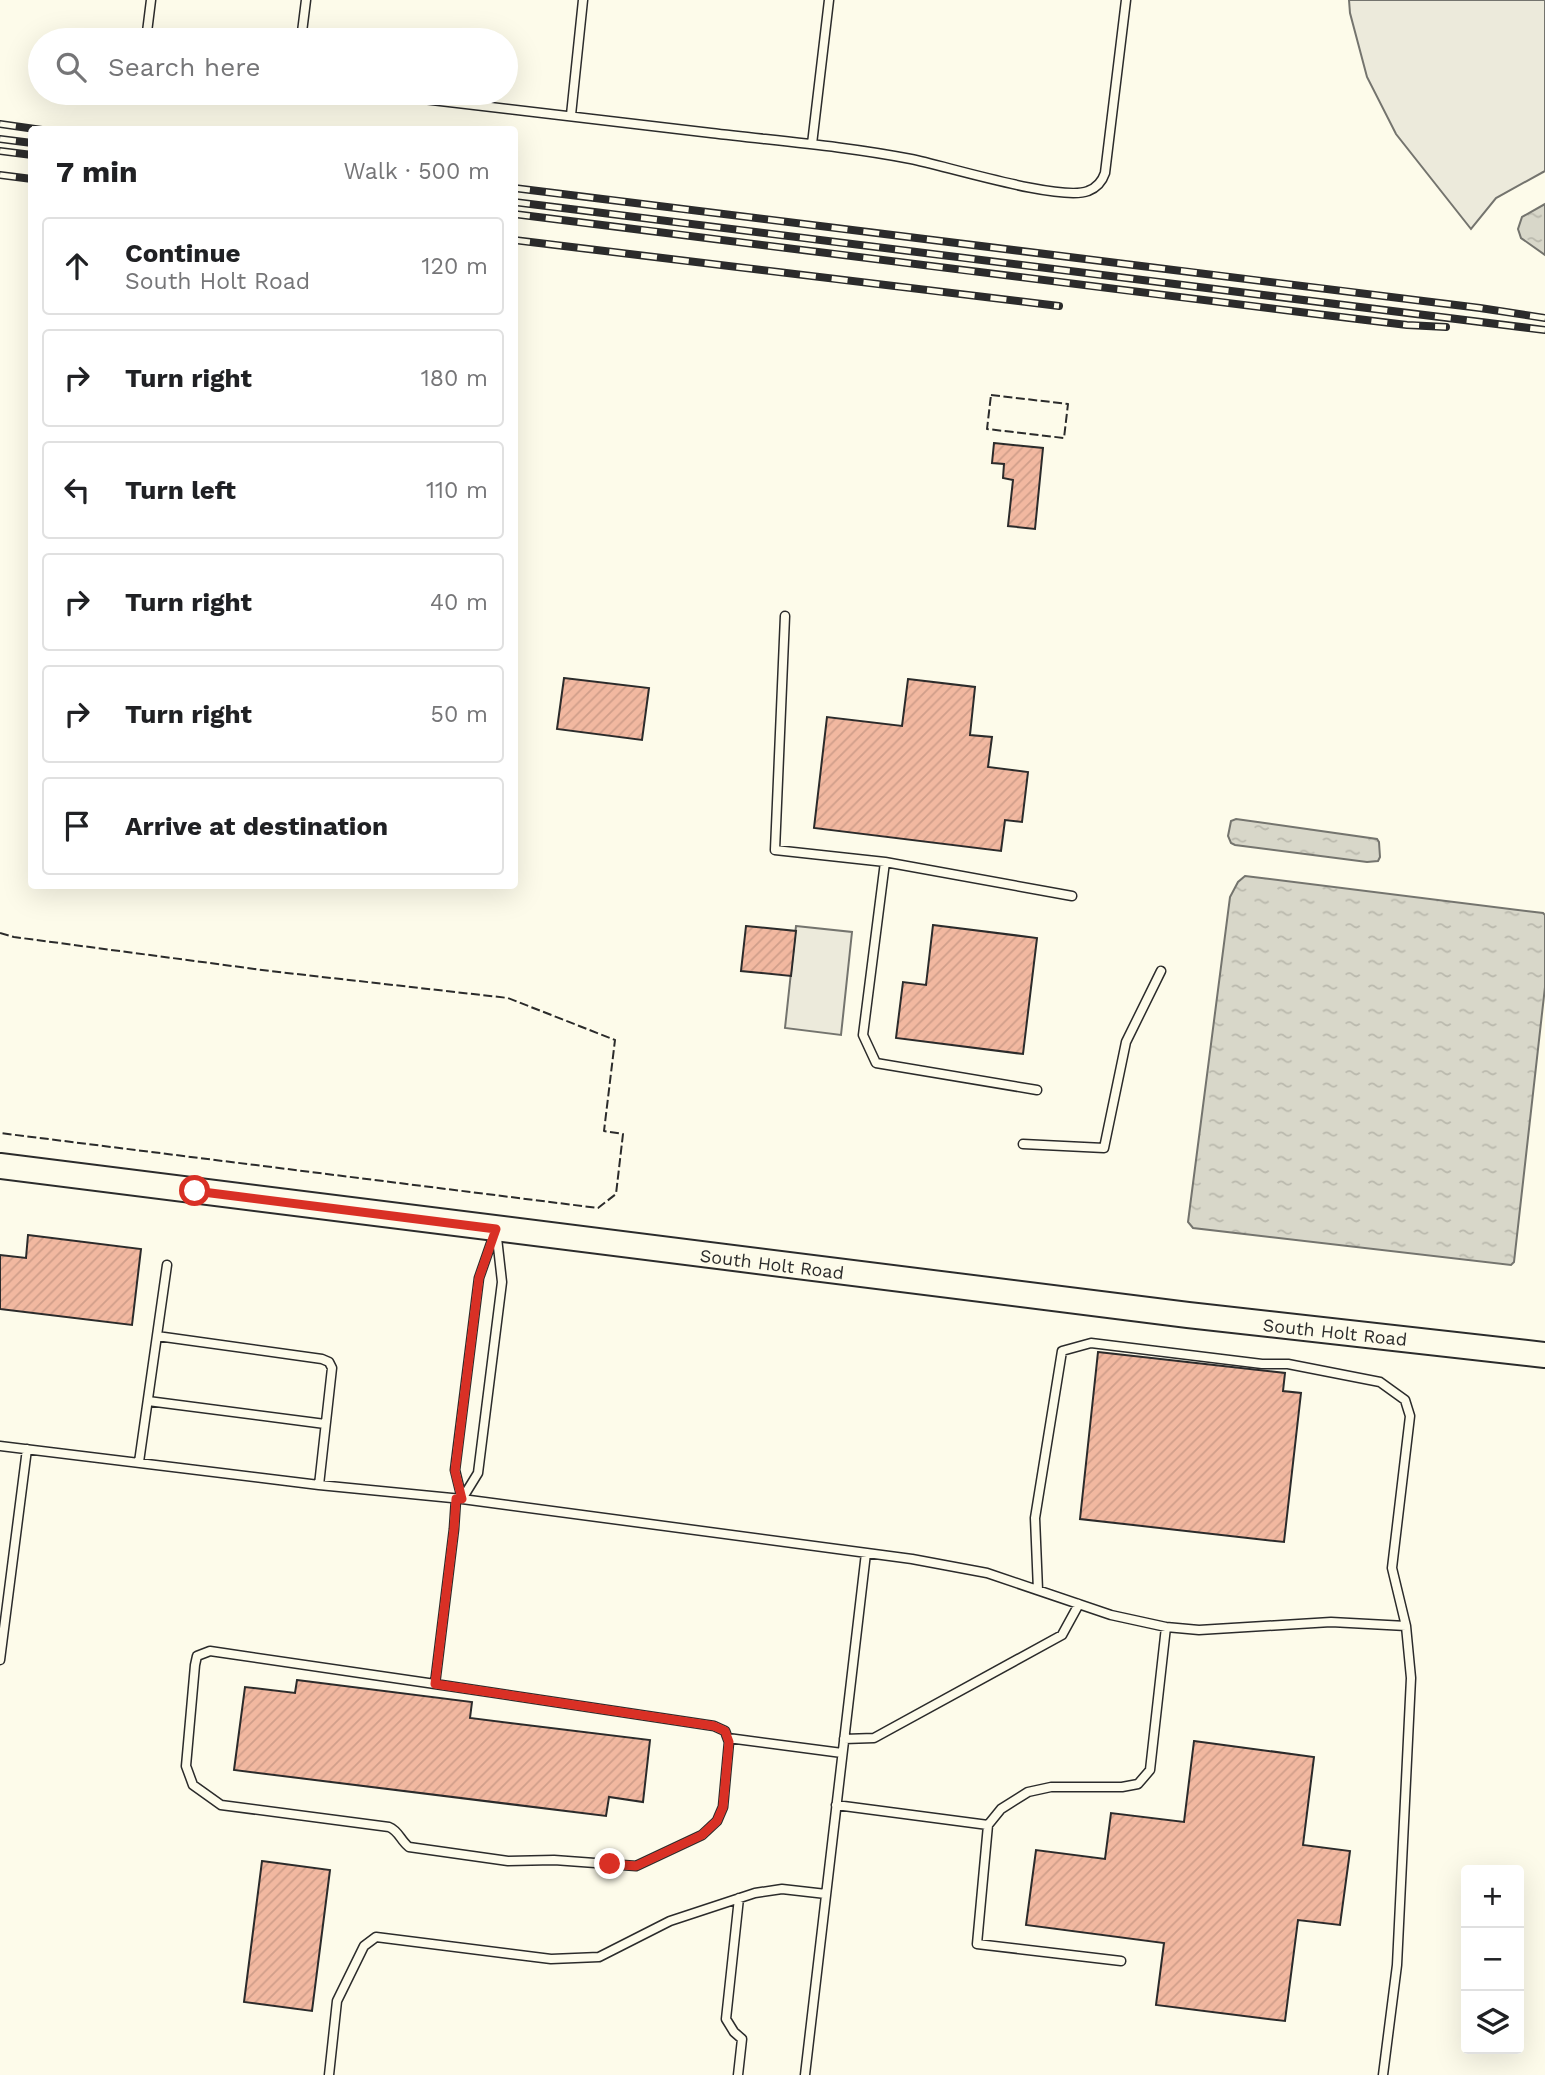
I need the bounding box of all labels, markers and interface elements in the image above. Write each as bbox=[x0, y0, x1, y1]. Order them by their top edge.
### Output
search box bbox=[28, 28, 518, 105]
icon: search bbox=[52, 48, 90, 86]
text: Search here bbox=[108, 52, 260, 82]
text: 7 min bbox=[56, 154, 138, 189]
text: Walk · 500 m bbox=[344, 158, 490, 185]
text: Continue bbox=[125, 238, 241, 268]
icon: ahead bbox=[58, 247, 96, 285]
text: 120 m bbox=[422, 253, 488, 280]
text: South Holt Road bbox=[125, 268, 310, 295]
icon: right bbox=[58, 359, 96, 397]
text: Turn right bbox=[125, 363, 252, 393]
text: 180 m bbox=[421, 365, 488, 392]
icon: left bbox=[58, 471, 96, 509]
text: Turn left bbox=[125, 475, 236, 505]
text: 110 m bbox=[426, 477, 488, 504]
icon: right bbox=[58, 583, 96, 621]
text: Turn right bbox=[125, 587, 252, 617]
text: 40 m bbox=[430, 589, 488, 616]
icon: right bbox=[58, 695, 96, 733]
text: Turn right bbox=[125, 699, 252, 729]
text: 50 m bbox=[431, 701, 488, 728]
icon: arrive bbox=[58, 807, 96, 845]
text: Arrive at destination bbox=[125, 811, 388, 841]
route start bbox=[179, 1175, 210, 1206]
street label: South Holt Road bbox=[699, 1245, 845, 1283]
street label: South Holt Road bbox=[1262, 1314, 1408, 1350]
route end bbox=[594, 1848, 625, 1879]
map controls bbox=[1461, 1865, 1524, 2054]
button: + bbox=[1461, 1865, 1524, 1928]
button: − bbox=[1461, 1928, 1524, 1991]
button: layers bbox=[1461, 1991, 1524, 2054]

